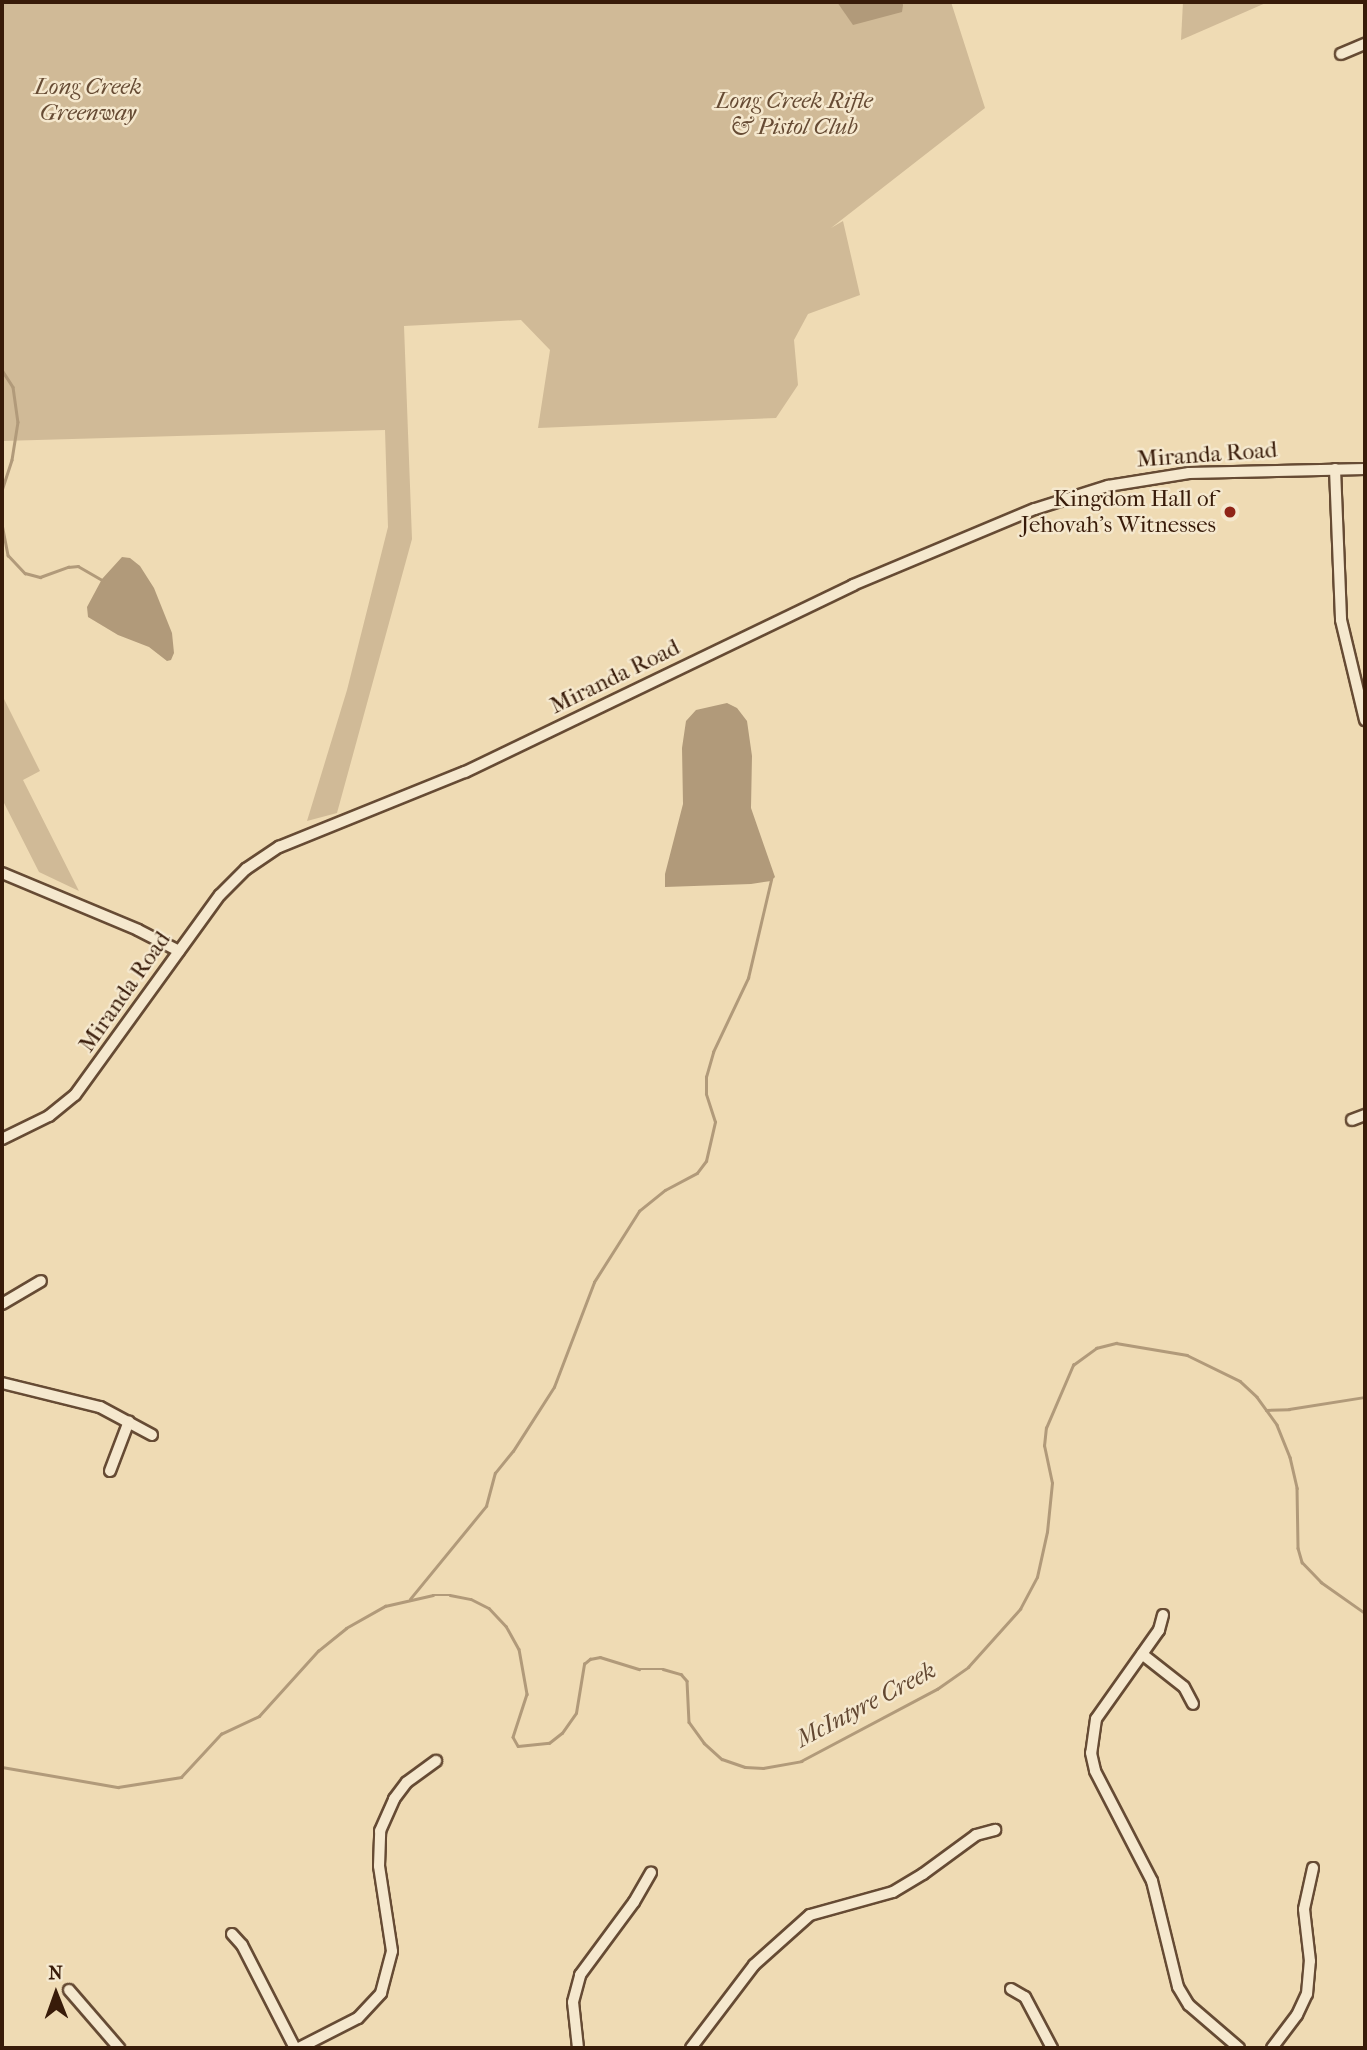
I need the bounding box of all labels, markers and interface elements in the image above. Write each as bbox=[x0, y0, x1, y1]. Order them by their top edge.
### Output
park label: Long Creek Greenway bbox=[34, 73, 142, 127]
park label: Long Creek Rifle & Pistol Club bbox=[715, 87, 873, 141]
street label: Miranda Road bbox=[1136, 436, 1278, 474]
place label: Kingdom Hall of Jehovah’s Witnesses bbox=[1021, 485, 1216, 539]
marker: Kingdom Hall of Jehovah’s Witnesses bbox=[1222, 504, 1238, 520]
street label: Miranda Road bbox=[546, 634, 684, 720]
street label: Miranda Road bbox=[73, 926, 177, 1058]
water label: McIntyre Creek bbox=[791, 1656, 941, 1754]
north arrow bbox=[21, 1959, 91, 2029]
text: N bbox=[48, 1962, 63, 1984]

